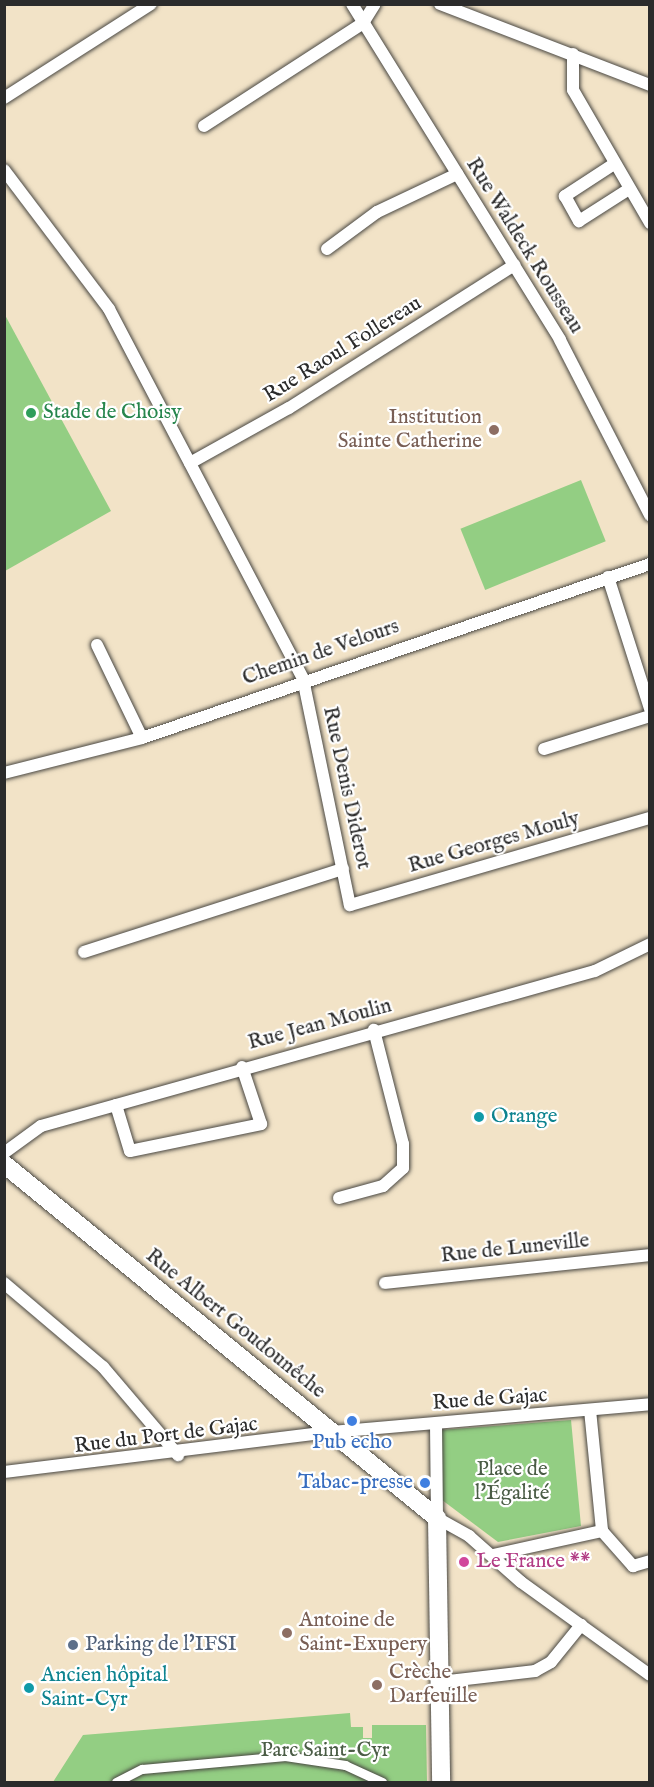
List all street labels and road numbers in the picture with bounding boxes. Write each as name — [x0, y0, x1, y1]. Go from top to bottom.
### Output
street label: Rue Waldeck Rousseau — [460, 153, 588, 339]
street label: Rue Raoul Follereau — [260, 291, 426, 409]
street label: Chemin de Velours — [239, 614, 403, 692]
street label: Rue Denis Diderot — [316, 704, 376, 872]
street label: Rue Georges Mouly — [406, 807, 582, 879]
street label: Rue Jean Moulin — [245, 994, 395, 1056]
street label: Rue de Luneville — [440, 1229, 590, 1269]
street label: Rue Albert Goudounêche — [140, 1244, 330, 1404]
street label: Rue de Gajac — [432, 1383, 548, 1417]
street label: Rue du Port de Gajac — [73, 1412, 259, 1460]

